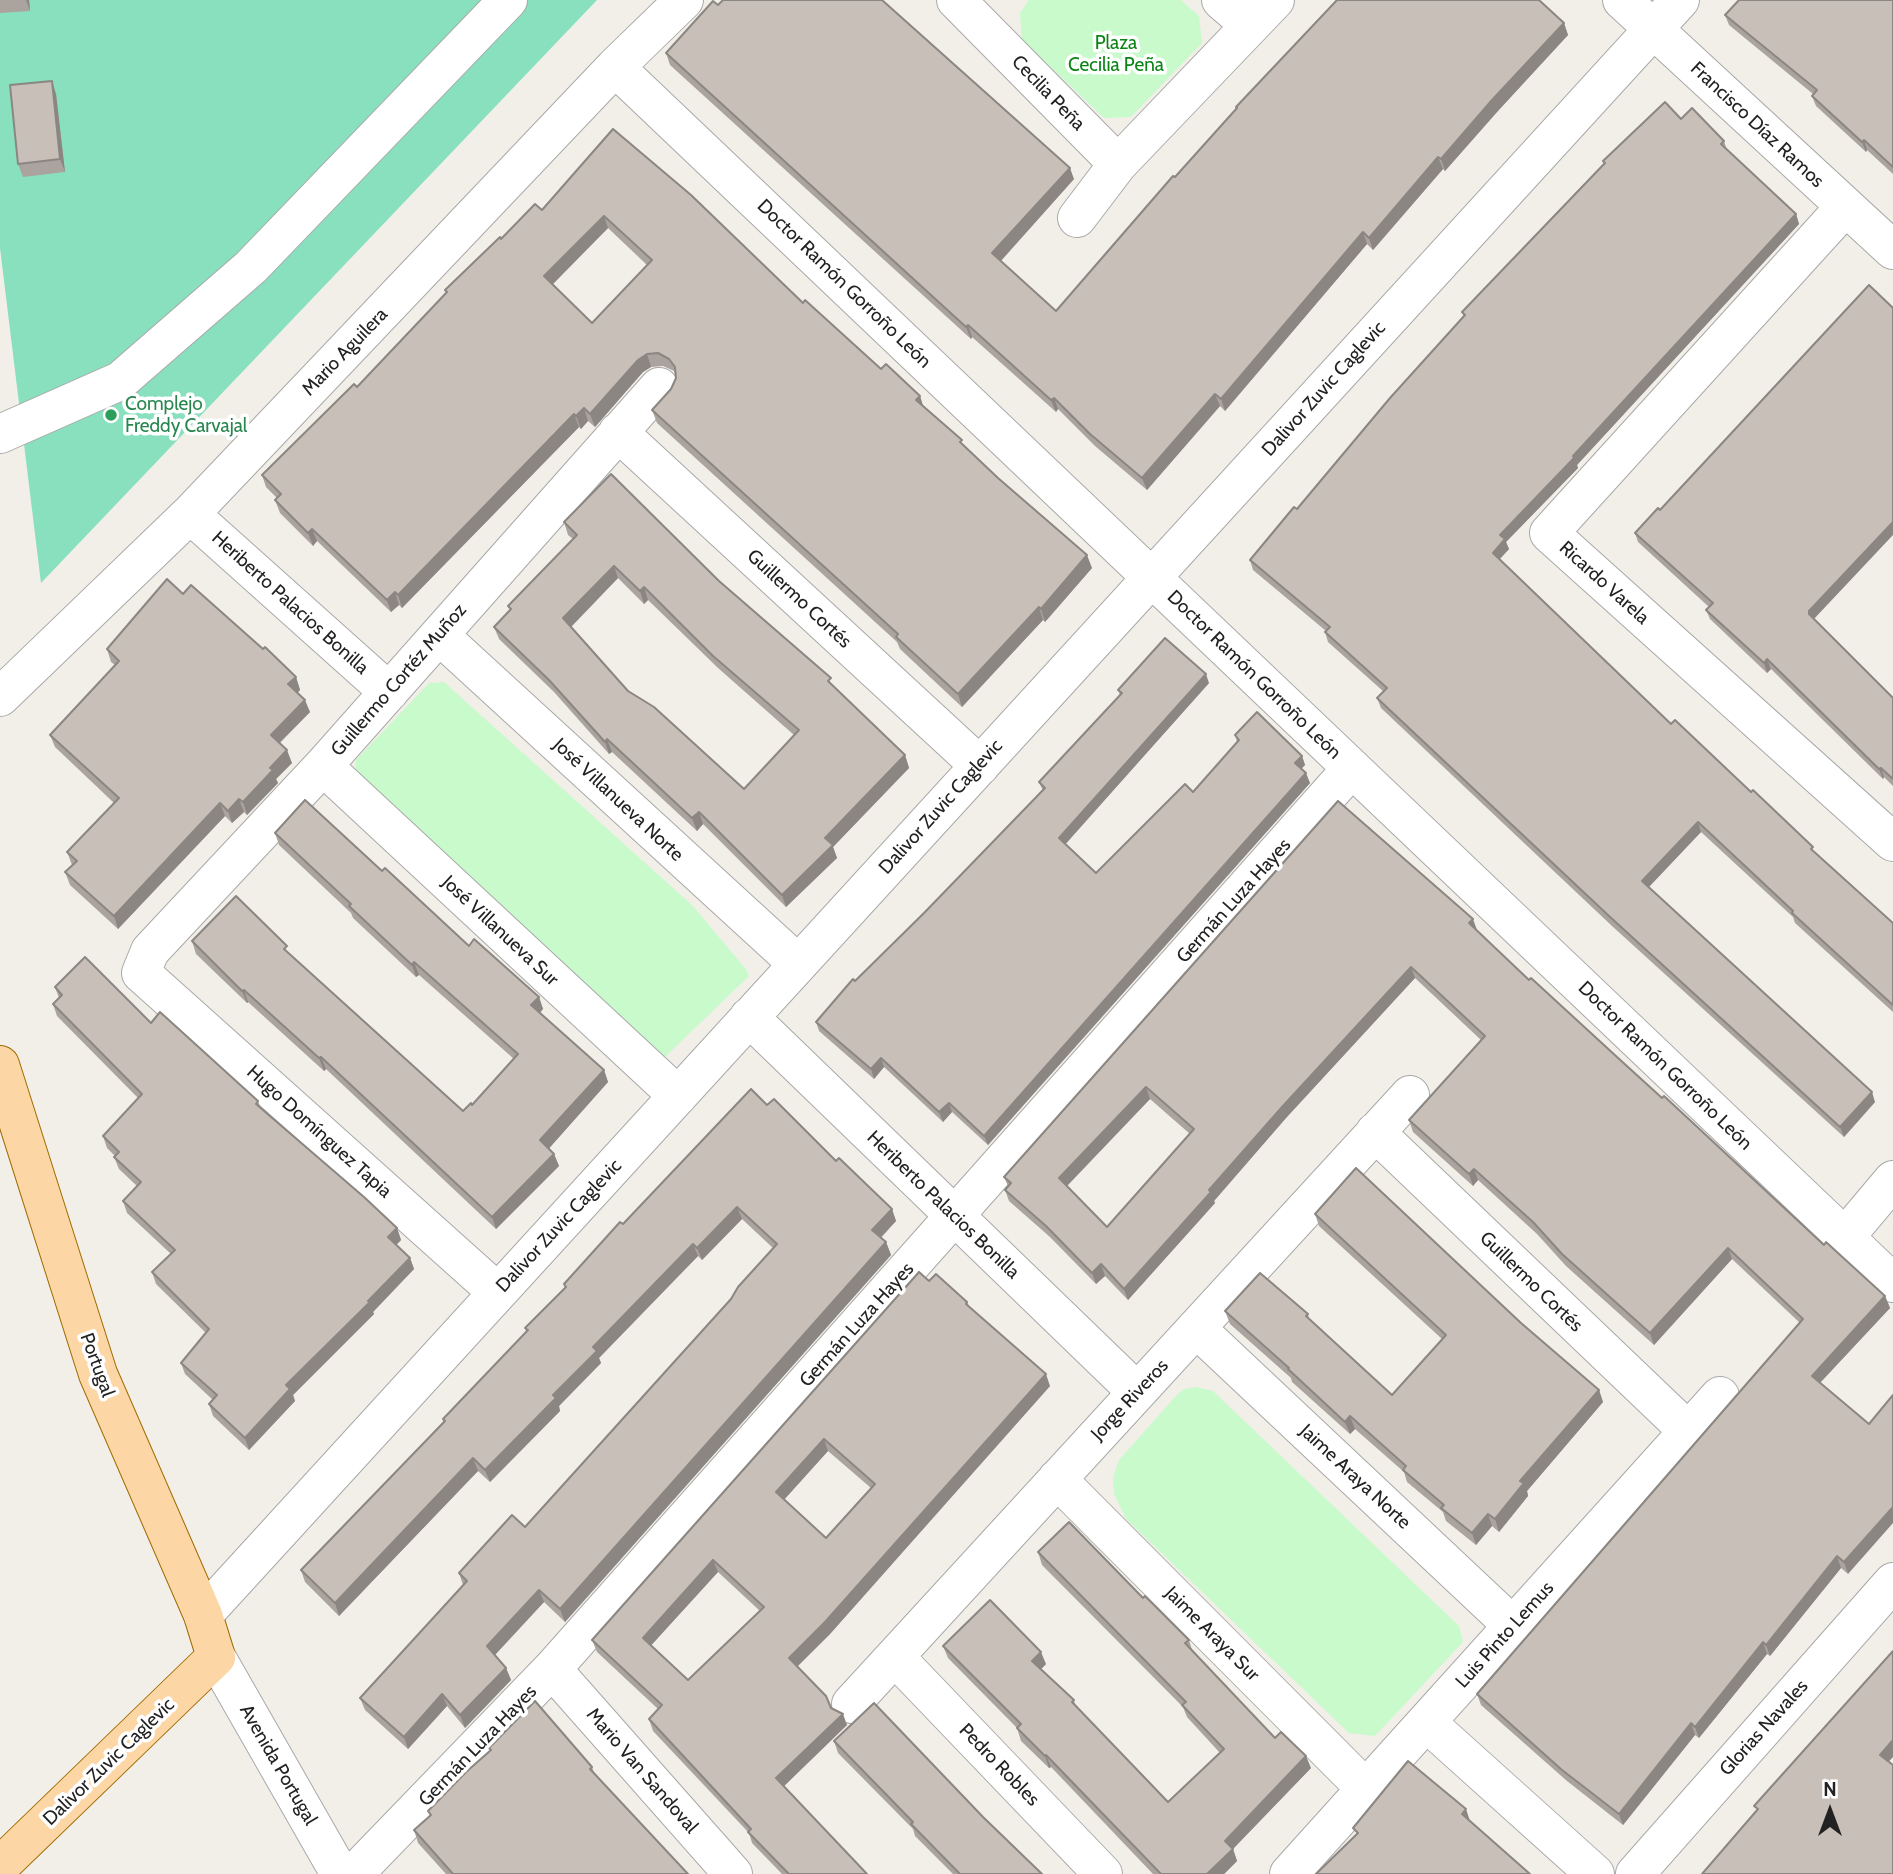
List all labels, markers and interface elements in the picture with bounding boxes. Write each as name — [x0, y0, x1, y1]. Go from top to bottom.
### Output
park label: Plaza Cecilia Peña — [1068, 32, 1164, 76]
street label: Cecilia Peña — [1007, 51, 1089, 135]
street label: Francisco Díaz Ramos — [1686, 57, 1828, 193]
street label: Doctor Ramón Gorroño León — [752, 195, 936, 373]
street label: Mario Aguilera — [297, 303, 393, 401]
street label: Dalivor Zuvic Caglevic — [1257, 317, 1391, 461]
place label: Complejo Freddy Carvajal — [125, 393, 247, 437]
marker: Complejo Freddy Carvajal — [103, 407, 119, 423]
street label: Heriberto Palacios Bonilla — [207, 526, 373, 680]
street label: Ricardo Varela — [1554, 537, 1654, 629]
street label: Guillermo Cortés — [742, 545, 856, 653]
street label: Doctor Ramón Gorroño León — [1162, 586, 1346, 764]
street label: Guillermo Cortéz Muñoz — [327, 599, 471, 761]
street label: José Villanueva Norte — [548, 734, 688, 866]
street label: Dalivor Zuvic Caglevic — [874, 735, 1008, 879]
street label: Germán Luza Hayes — [1172, 834, 1296, 968]
street label: José Villanueva Sur — [437, 871, 563, 991]
street label: Doctor Ramón Gorroño León — [1573, 977, 1757, 1155]
street label: Hugo Domínguez Tapia — [242, 1061, 396, 1203]
street label: Heriberto Palacios Bonilla — [862, 1126, 1024, 1284]
street label: Dalivor Zuvic Caglevic — [491, 1155, 627, 1297]
street label: Guillermo Cortés — [1475, 1227, 1587, 1337]
street label: Germán Luza Hayes — [795, 1258, 919, 1392]
street label: Portugal — [75, 1330, 119, 1400]
street label: Jorge Riveros — [1087, 1355, 1173, 1445]
street label: Jaime Araya Norte — [1295, 1420, 1415, 1534]
street label: Luis Pinto Lemus — [1451, 1577, 1559, 1693]
street label: Jaime Araya Sur — [1160, 1582, 1264, 1686]
street label: Glorias Navales — [1715, 1675, 1813, 1781]
street label: Germán Luza Hayes — [414, 1681, 542, 1811]
street label: Dalivor Zuvic Caglevic — [39, 1694, 179, 1830]
street label: Avenida Portugal — [234, 1701, 322, 1829]
street label: Mario Van Sandoval — [581, 1704, 703, 1838]
street label: Pedro Robles — [954, 1719, 1044, 1811]
north arrow — [1795, 1776, 1865, 1846]
text: N — [1823, 1778, 1837, 1801]

